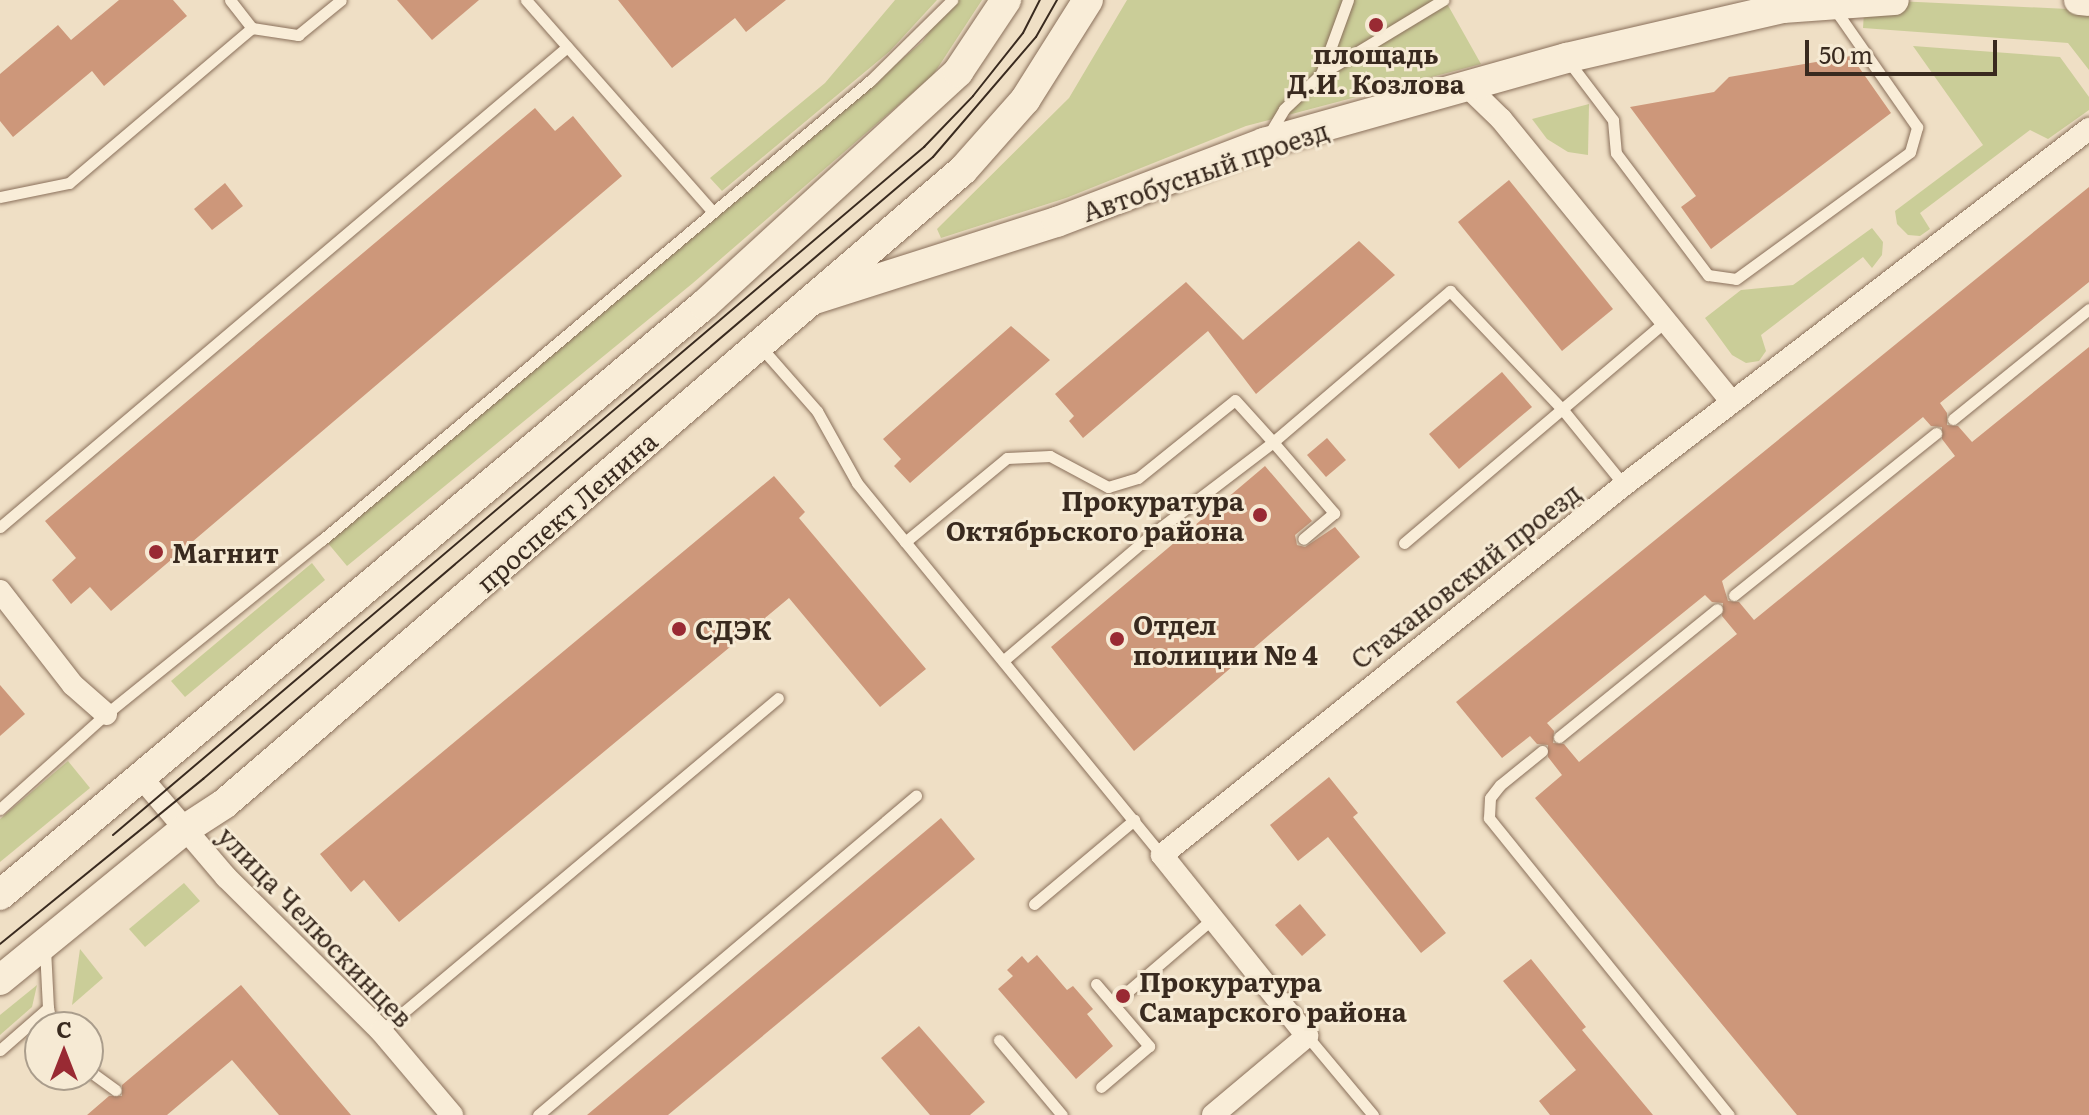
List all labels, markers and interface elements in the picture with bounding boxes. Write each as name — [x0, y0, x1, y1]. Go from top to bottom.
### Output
marker: площадь Д.И. Козлова — [1367, 16, 1385, 34]
scale bar — [1809, 24, 2001, 74]
text: 50 m — [1819, 36, 1873, 71]
place label: площадь Д.И. Козлова — [1287, 37, 1465, 98]
street label: Автобусный проезд — [1078, 113, 1332, 227]
street label: проспект Ленина — [469, 424, 663, 598]
street label: Стахановский проезд — [1344, 476, 1586, 674]
place label: Прокуратура Октябрьского района — [946, 484, 1244, 546]
marker: Прокуратура Октябрьского района — [1251, 506, 1269, 524]
place label: Магнит — [172, 536, 279, 568]
marker: Магнит — [147, 543, 165, 561]
place label: Отдел полиции № 4 — [1133, 608, 1318, 670]
place label: СДЭК — [695, 613, 772, 645]
marker: СДЭК — [670, 620, 688, 638]
marker: Отдел полиции № 4 — [1108, 630, 1126, 648]
street label: улица Челюскинцев — [212, 819, 420, 1033]
place label: Прокуратура Самарского района — [1139, 965, 1407, 1026]
marker: Прокуратура Самарского района — [1114, 987, 1132, 1005]
north arrow — [24, 1011, 104, 1091]
text: С — [56, 1012, 72, 1045]

